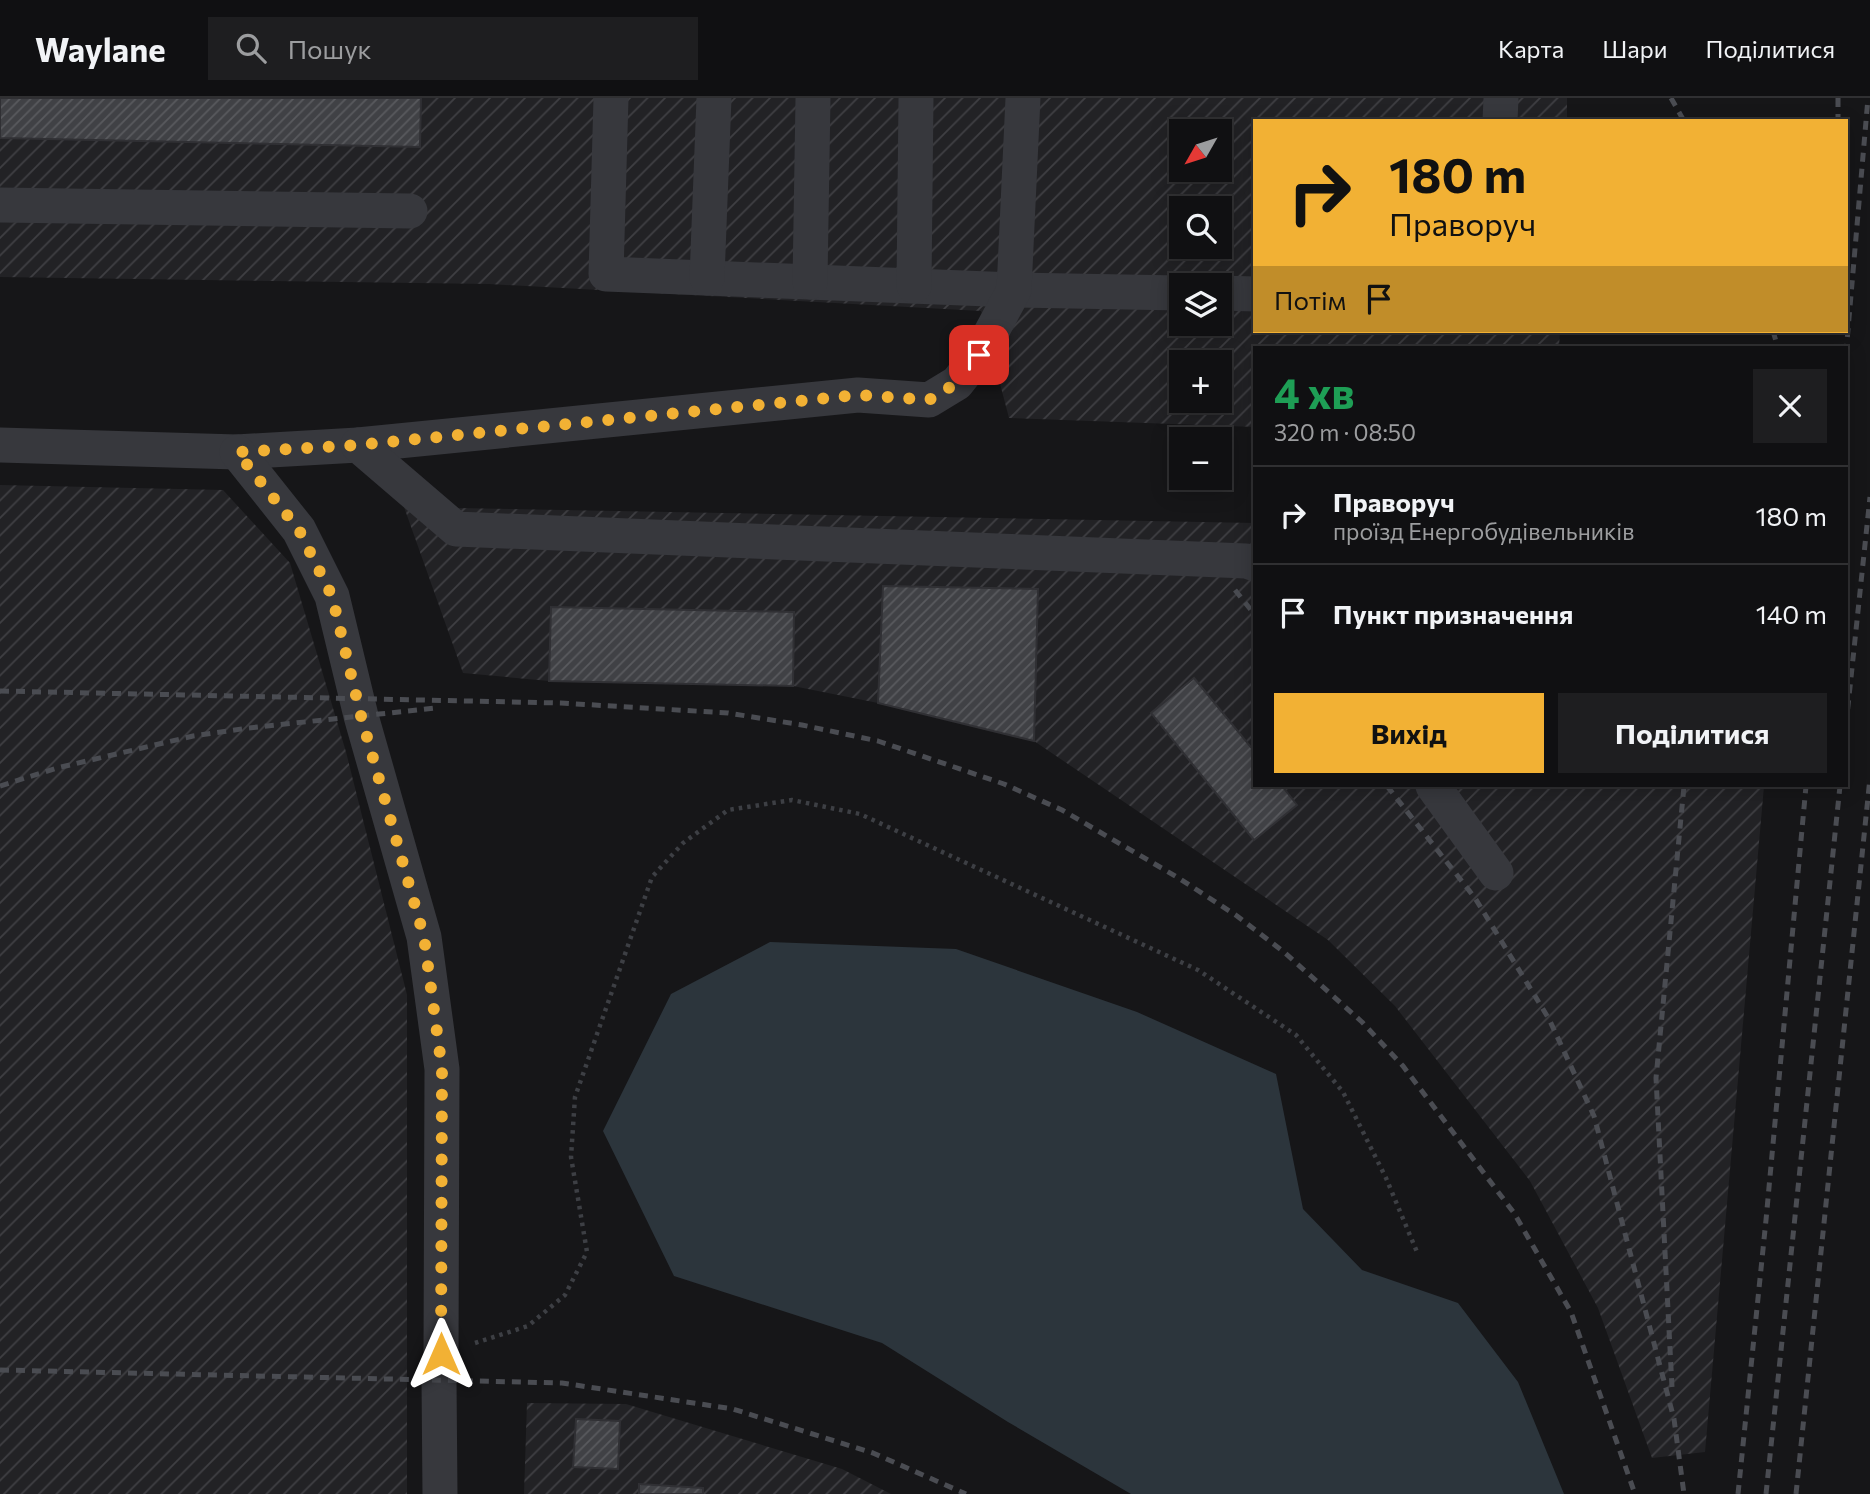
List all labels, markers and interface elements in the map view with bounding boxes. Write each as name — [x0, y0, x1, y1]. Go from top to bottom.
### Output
search box — [208, 17, 698, 80]
text: Waylane — [35, 28, 166, 69]
icon: search — [232, 29, 270, 67]
text: Пошук — [288, 33, 372, 64]
text: Карта — [1498, 34, 1564, 63]
text: Шари — [1602, 34, 1668, 63]
text: Поділитися — [1706, 34, 1835, 63]
north arrow — [1169, 119, 1232, 182]
map controls — [1169, 119, 1232, 490]
text: 180 m — [1389, 143, 1526, 203]
icon: right — [1274, 147, 1365, 238]
button: search — [1169, 196, 1232, 259]
text: Праворуч — [1389, 203, 1536, 243]
button: layers — [1169, 273, 1232, 336]
icon: arrive — [1360, 280, 1398, 318]
text: Потім — [1274, 284, 1346, 315]
pin — [949, 325, 1009, 385]
icon: arrive — [960, 336, 998, 374]
button: + — [1169, 350, 1232, 413]
text: 4 хв — [1274, 366, 1355, 418]
button: close — [1753, 369, 1827, 443]
text: 320 m · 08:50 — [1274, 418, 1416, 446]
button: − — [1169, 427, 1232, 490]
text: Праворуч — [1333, 486, 1455, 517]
icon: right — [1274, 496, 1312, 534]
text: 180 m — [1755, 500, 1827, 531]
text: проїзд Енергобудівельників — [1333, 517, 1634, 545]
icon: arrive — [1274, 594, 1312, 632]
text: Пункт призначення — [1333, 598, 1573, 629]
text: 140 m — [1756, 598, 1827, 629]
button: Вихід — [1274, 693, 1544, 773]
button: Поділитися — [1558, 693, 1827, 773]
position arrow — [404, 1317, 478, 1391]

